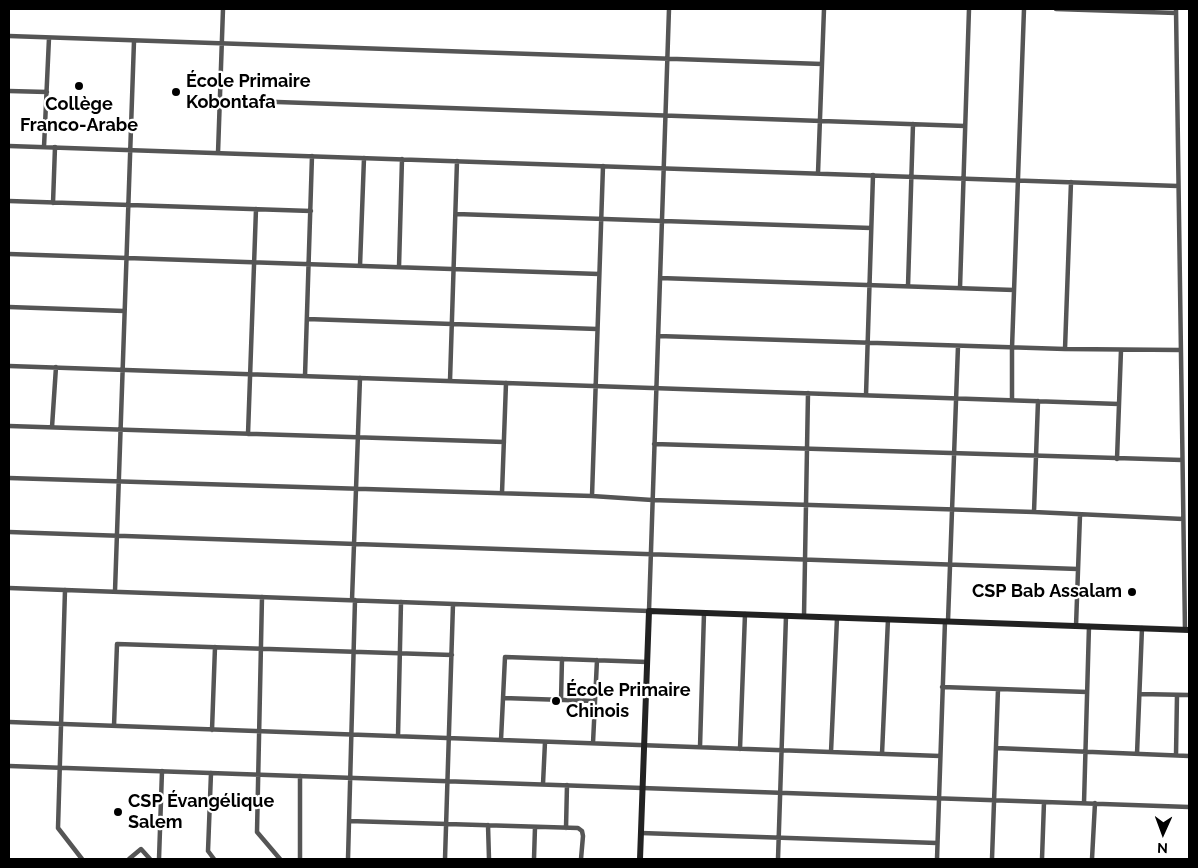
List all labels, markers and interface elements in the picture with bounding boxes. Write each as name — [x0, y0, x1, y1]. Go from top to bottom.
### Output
place label: École Primaire Kobontafa — [186, 71, 310, 114]
marker: Collège Franco-Arabe — [73, 80, 85, 92]
marker: École Primaire Kobontafa — [170, 86, 182, 98]
place label: Collège Franco-Arabe — [20, 94, 138, 136]
place label: CSP Bab Assalam — [972, 581, 1122, 603]
marker: CSP Bab Assalam — [1126, 586, 1138, 598]
place label: École Primaire Chinois — [566, 680, 690, 722]
marker: École Primaire Chinois — [550, 695, 562, 707]
place label: CSP Évangélique Salem — [128, 791, 274, 834]
marker: CSP Évangélique Salem — [112, 806, 124, 818]
north arrow — [1138, 808, 1188, 858]
text: N — [1157, 840, 1168, 856]

